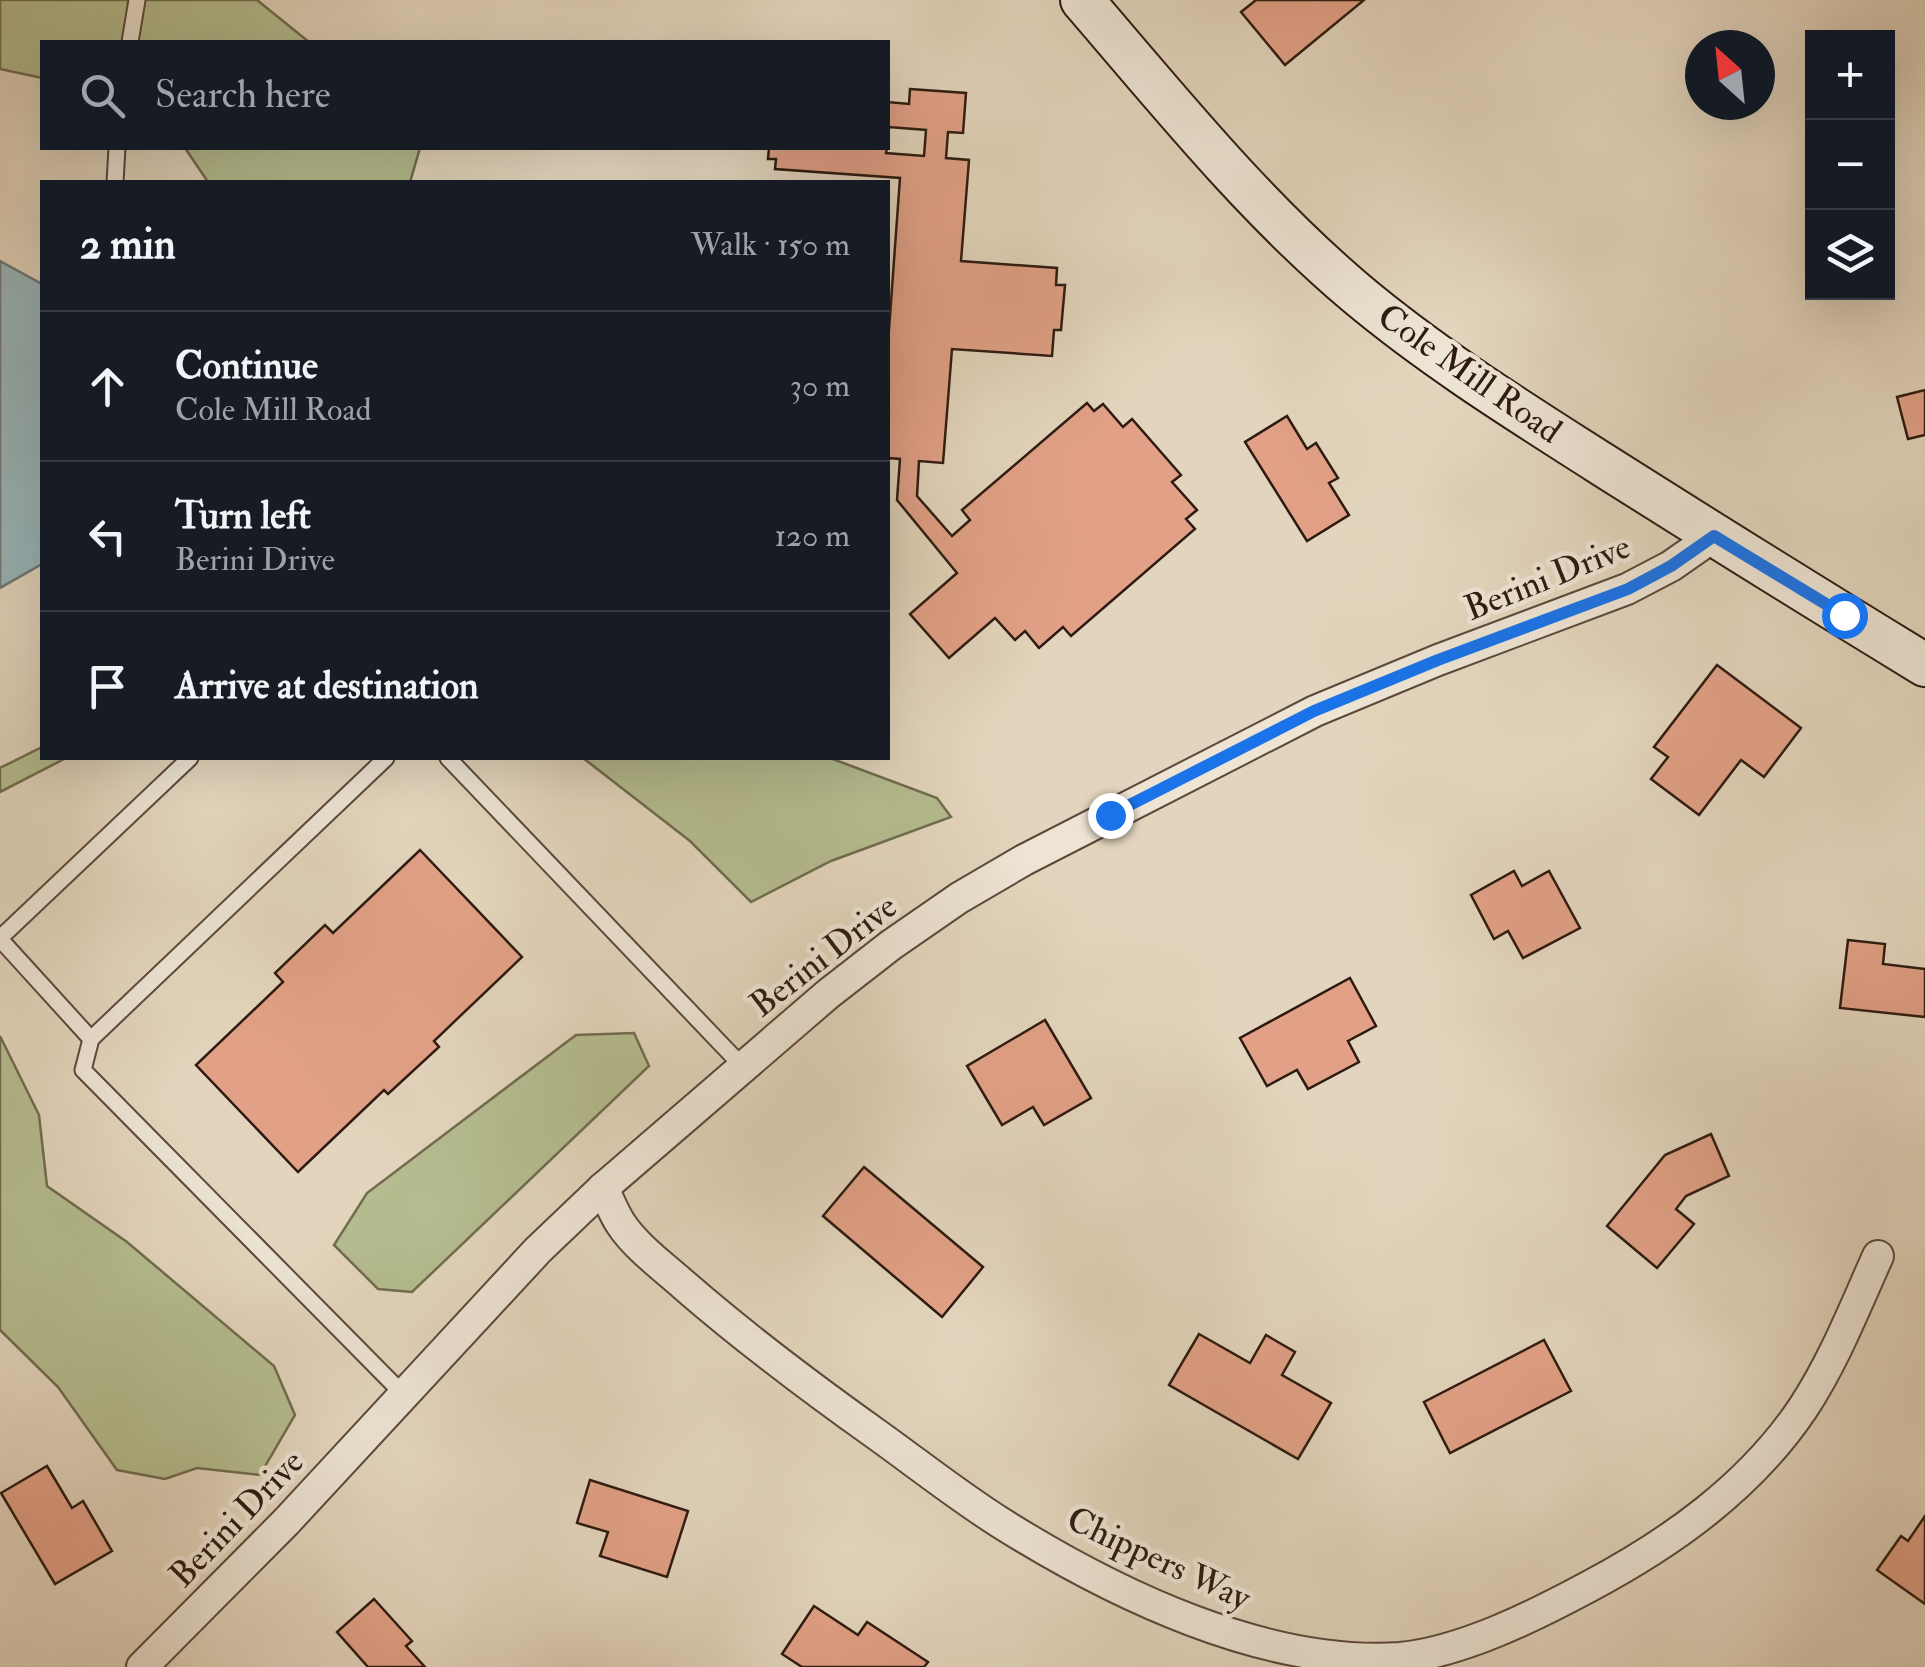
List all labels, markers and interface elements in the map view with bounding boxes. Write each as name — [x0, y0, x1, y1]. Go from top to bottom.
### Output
north arrow — [1685, 30, 1775, 120]
map controls — [1805, 30, 1895, 300]
button: + — [1805, 30, 1895, 120]
search box — [40, 40, 890, 150]
icon: search — [75, 68, 130, 123]
text: Search here — [155, 71, 331, 119]
button: − — [1805, 120, 1895, 210]
button: layers — [1805, 210, 1895, 300]
text: 2 min — [80, 219, 176, 271]
text: Walk · 150 m — [691, 225, 850, 265]
street label: Cole Mill Road — [1369, 294, 1570, 453]
text: Continue — [175, 342, 318, 390]
icon: ahead — [80, 359, 135, 414]
text: 30 m — [790, 366, 850, 406]
text: Cole Mill Road — [175, 390, 371, 430]
text: Turn left — [175, 492, 311, 540]
icon: left — [80, 509, 135, 564]
text: 120 m — [774, 516, 850, 556]
street label: Berini Drive — [1458, 525, 1637, 631]
text: Berini Drive — [175, 540, 335, 580]
route start — [1822, 593, 1868, 639]
icon: arrive — [80, 659, 135, 714]
text: Arrive at destination — [175, 662, 479, 710]
route end — [1088, 793, 1134, 839]
street label: Berini Drive — [741, 885, 906, 1027]
street label: Berini Drive — [160, 1441, 313, 1597]
street label: Chippers Way — [1060, 1497, 1258, 1621]

